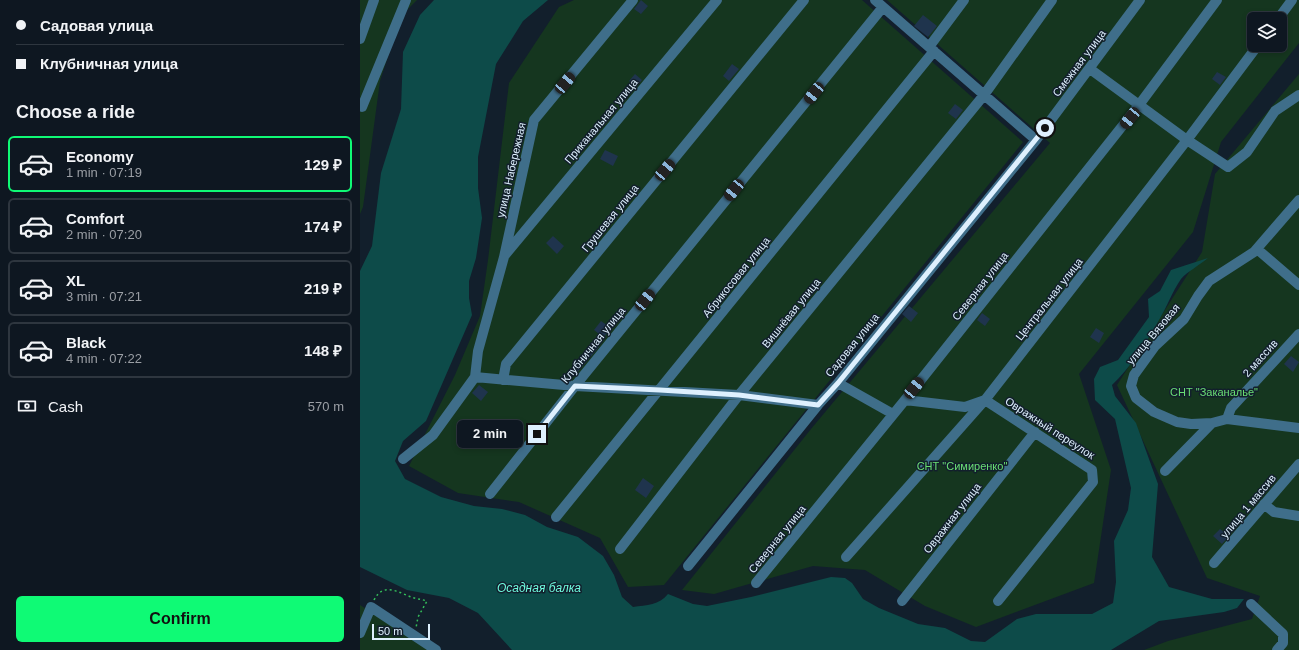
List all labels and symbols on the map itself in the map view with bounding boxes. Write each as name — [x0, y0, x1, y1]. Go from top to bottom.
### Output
street label: Смежная улица — [1050, 27, 1108, 99]
car — [553, 70, 577, 96]
street label: Приканальная улица — [562, 75, 641, 166]
car — [802, 80, 826, 106]
car — [1118, 105, 1142, 131]
route start — [1036, 119, 1054, 137]
street label: улица Набережная — [494, 121, 528, 219]
car — [653, 157, 677, 183]
car — [722, 177, 746, 203]
street label: Грушевая улица — [579, 181, 641, 254]
street label: Абрикосовая улица — [700, 234, 773, 320]
street label: Северная улица — [950, 249, 1011, 323]
street label: Центральная улица — [1013, 255, 1085, 343]
street label: Вишнёвая улица — [759, 275, 823, 350]
car — [633, 287, 657, 313]
street label: улица Вязовая — [1124, 301, 1182, 367]
street label: Клубничная улица — [559, 304, 628, 385]
street label: Садовая улица — [823, 310, 882, 379]
street label: 2 массив — [1240, 337, 1280, 379]
car — [902, 375, 926, 401]
park label: СНТ "Заканалье" — [1170, 386, 1258, 398]
street label: Овражный переулок — [1003, 395, 1097, 461]
callout: 2 min — [457, 420, 523, 448]
route end — [528, 425, 546, 443]
park label: СНТ "Симиренко" — [917, 460, 1007, 472]
street label: улица 1 массив — [1218, 472, 1278, 540]
street label: Овражная улица — [921, 480, 984, 555]
street label: Северная улица — [746, 502, 808, 575]
water label: Осадная балка — [497, 581, 581, 595]
scale bar — [372, 622, 430, 641]

